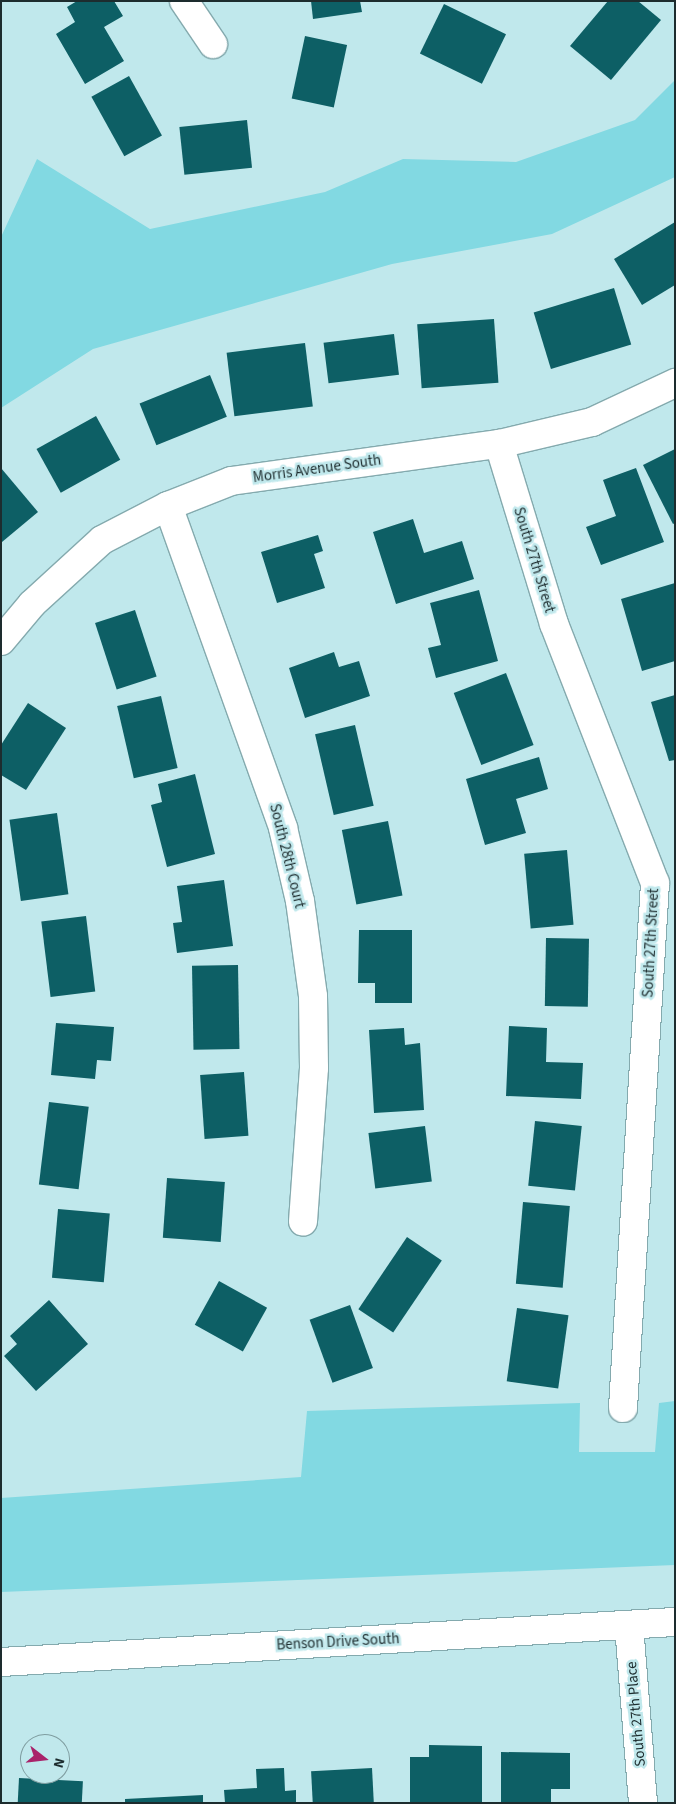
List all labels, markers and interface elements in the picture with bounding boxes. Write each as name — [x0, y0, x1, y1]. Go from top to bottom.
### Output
street label: Morris Avenue South — [252, 451, 382, 487]
street label: South 27th Street — [509, 505, 559, 615]
street label: South 28th Court — [265, 802, 309, 910]
street label: South 27th Street — [639, 888, 663, 998]
street label: Benson Drive South — [276, 1630, 400, 1654]
street label: South 27th Place — [622, 1661, 650, 1767]
north arrow — [20, 1734, 70, 1784]
text: N — [48, 1756, 69, 1770]

